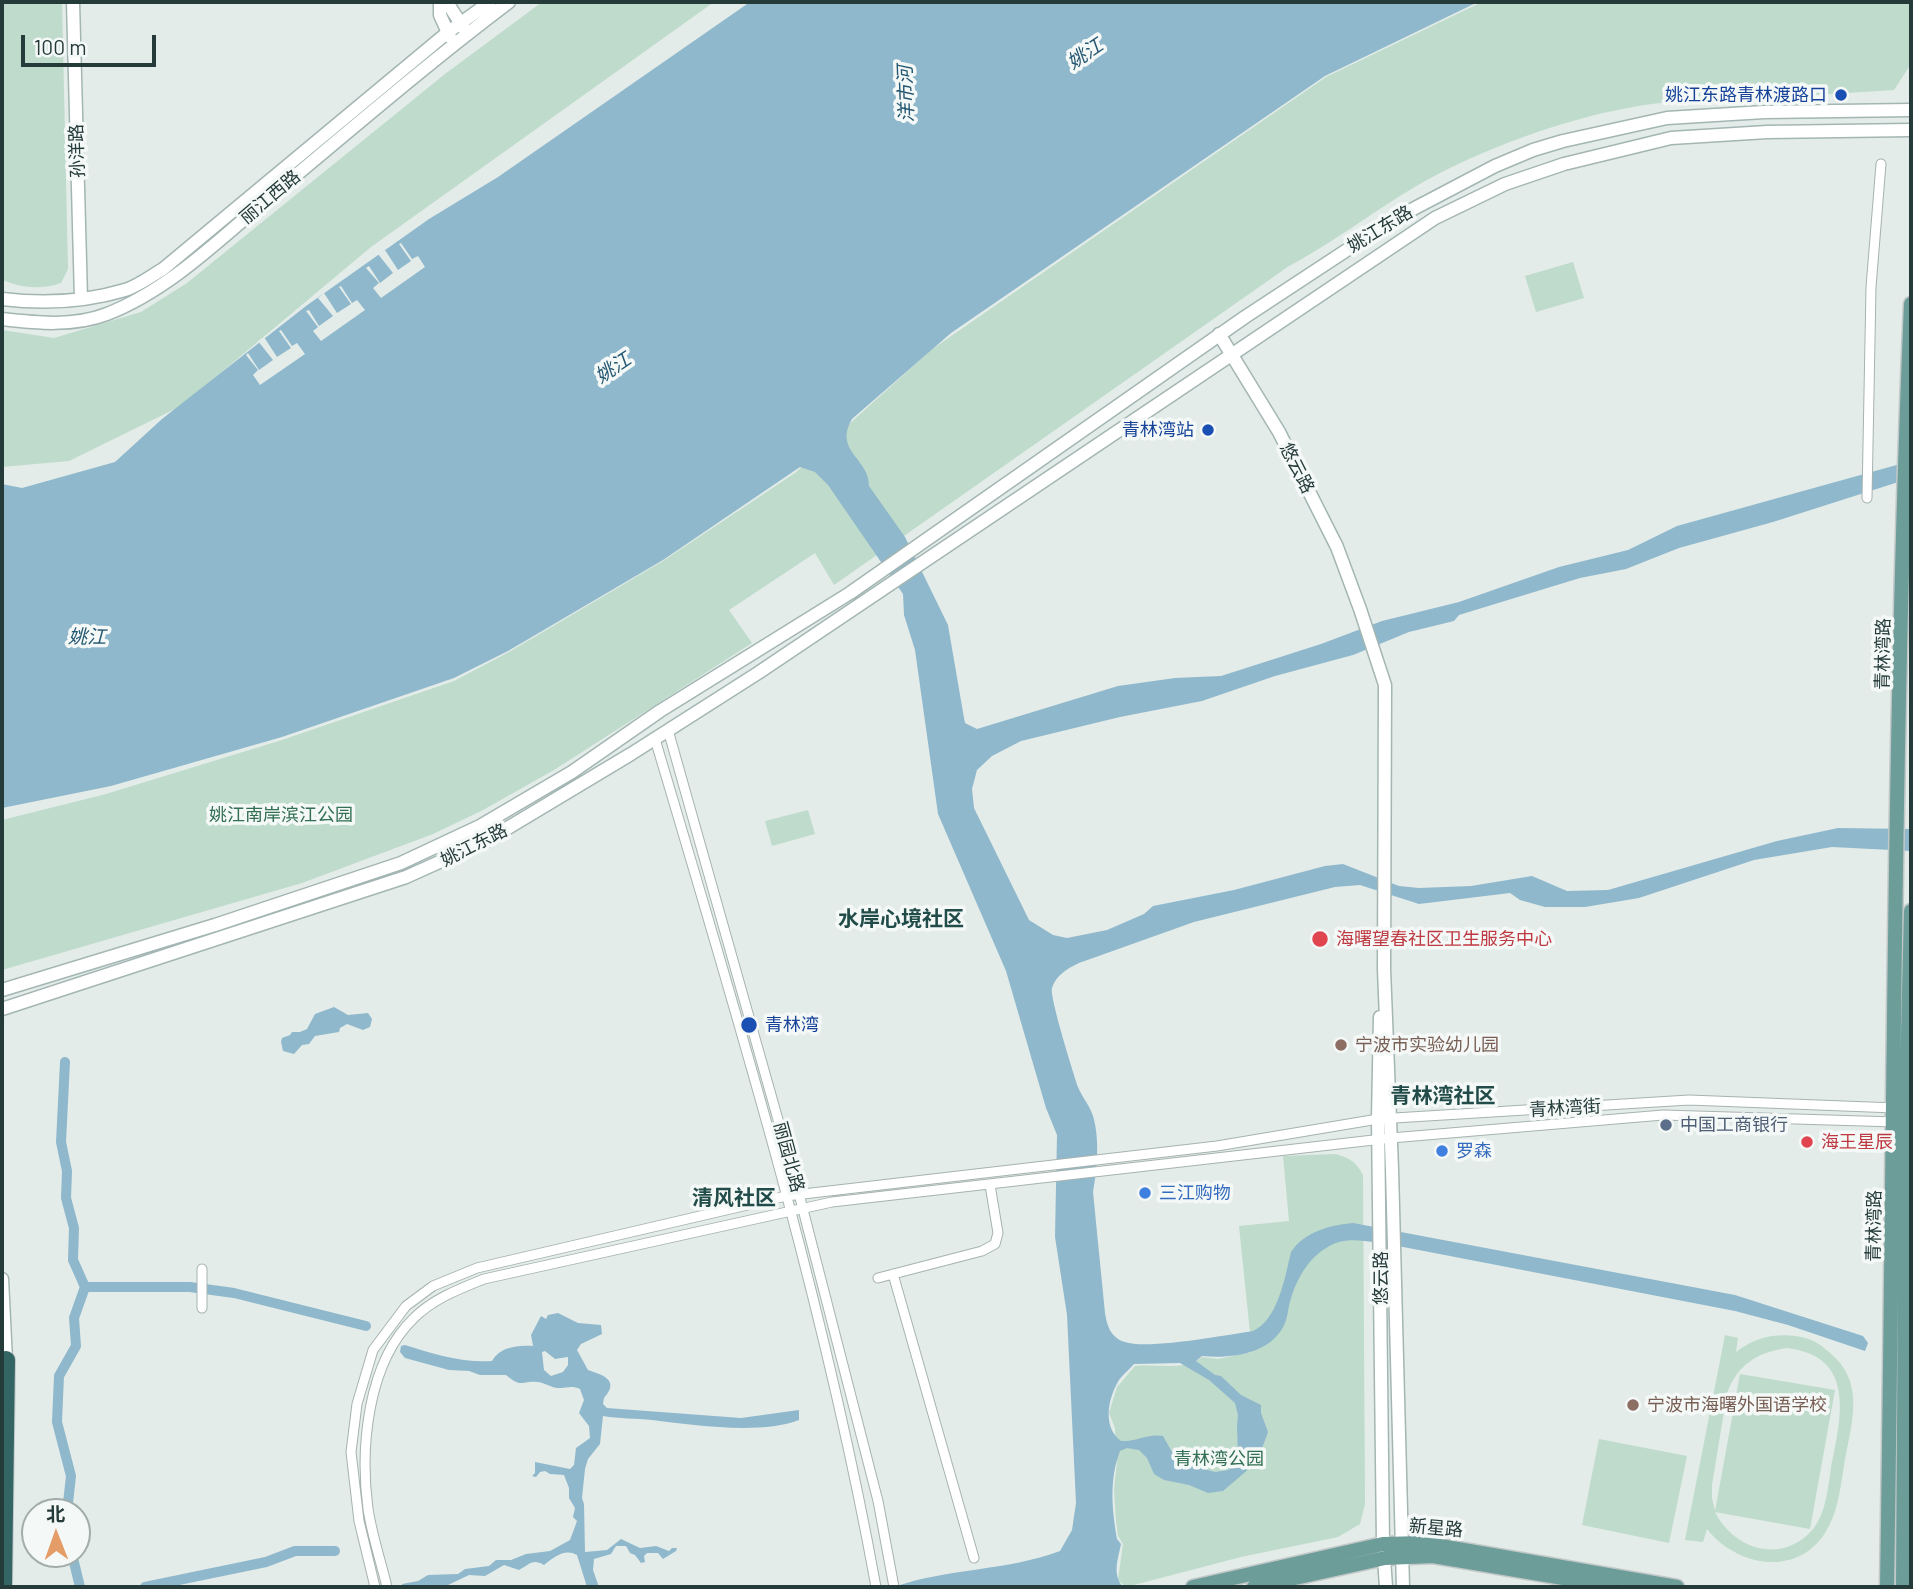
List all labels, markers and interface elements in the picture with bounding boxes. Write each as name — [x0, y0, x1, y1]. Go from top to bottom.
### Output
scale bar — [24, 21, 159, 65]
text: 100 m — [34, 34, 87, 59]
water label: 姚江 — [1063, 34, 1107, 74]
water label: 洋市河 — [894, 65, 918, 123]
place label: 姚江东路青林渡路口 — [1665, 84, 1827, 106]
marker: 姚江东路青林渡路口 — [1833, 87, 1849, 103]
street label: 孙洋路 — [65, 124, 89, 178]
street label: 丽江西路 — [235, 166, 305, 228]
street label: 姚江东路 — [1344, 201, 1416, 257]
water label: 姚江 — [591, 348, 635, 388]
place label: 青林湾站 — [1122, 419, 1194, 441]
marker: 青林湾站 — [1200, 422, 1216, 438]
street label: 悠云路 — [1275, 439, 1319, 497]
street label: 青林湾路 — [1872, 618, 1894, 690]
water label: 姚江 — [68, 625, 106, 649]
park label: 姚江南岸滨江公园 — [209, 804, 353, 826]
street label: 姚江东路 — [437, 819, 511, 871]
district label: 水岸心境社区 — [838, 906, 964, 932]
place label: 海曙望春社区卫生服务中心 — [1336, 928, 1552, 950]
marker: 海曙望春社区卫生服务中心 — [1310, 929, 1330, 949]
place label: 青林湾 — [765, 1014, 819, 1036]
marker: 青林湾 — [739, 1015, 759, 1035]
place label: 宁波市实验幼儿园 — [1355, 1034, 1499, 1056]
marker: 宁波市实验幼儿园 — [1333, 1037, 1349, 1053]
district label: 青林湾社区 — [1391, 1083, 1495, 1109]
street label: 青林湾街 — [1528, 1095, 1602, 1121]
place label: 中国工商银行 — [1680, 1114, 1788, 1136]
marker: 中国工商银行 — [1658, 1117, 1674, 1133]
street label: 丽园北路 — [769, 1119, 809, 1195]
place label: 海王星辰 — [1821, 1131, 1893, 1153]
marker: 海王星辰 — [1799, 1134, 1815, 1150]
place label: 罗森 — [1456, 1140, 1492, 1162]
marker: 罗森 — [1434, 1143, 1450, 1159]
place label: 三江购物 — [1159, 1182, 1231, 1204]
district label: 清风社区 — [692, 1185, 776, 1211]
marker: 三江购物 — [1137, 1185, 1153, 1201]
street label: 青林湾路 — [1863, 1190, 1885, 1262]
street label: 悠云路 — [1370, 1251, 1392, 1305]
place label: 宁波市海曙外国语学校 — [1647, 1394, 1827, 1416]
marker: 宁波市海曙外国语学校 — [1625, 1397, 1641, 1413]
park label: 青林湾公园 — [1174, 1448, 1264, 1470]
north arrow — [21, 1498, 91, 1568]
text: 北 — [46, 1502, 65, 1525]
street label: 新星路 — [1408, 1515, 1464, 1541]

